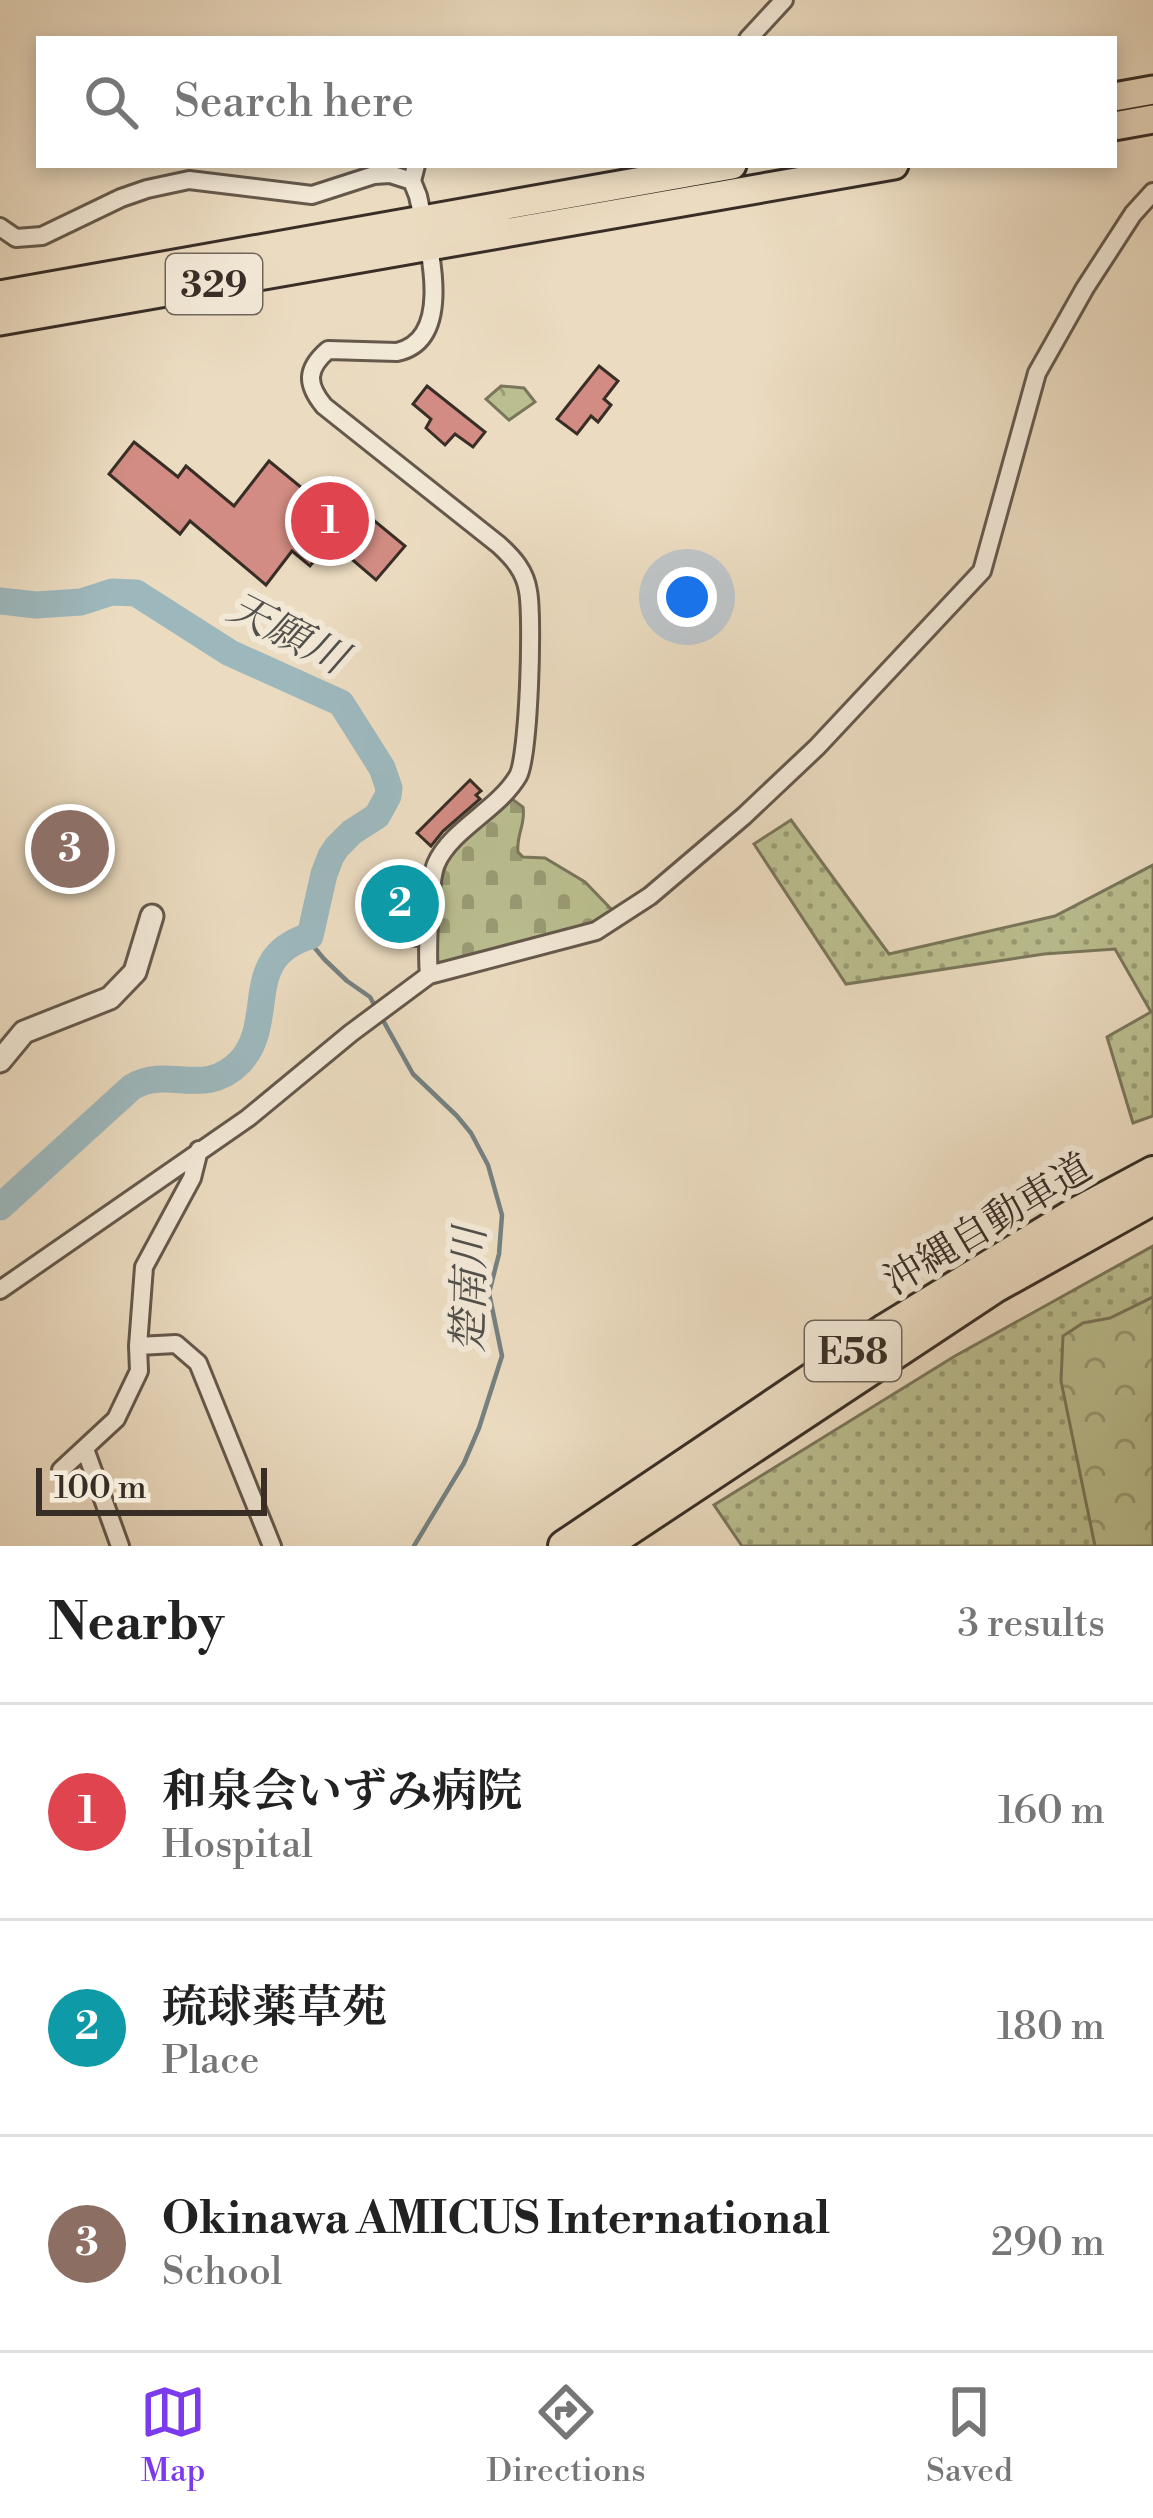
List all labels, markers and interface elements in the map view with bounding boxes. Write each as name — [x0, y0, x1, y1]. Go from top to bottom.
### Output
search box — [36, 36, 1117, 168]
icon: search — [78, 69, 144, 135]
text: Search here — [174, 74, 414, 131]
road number: 329 — [166, 254, 262, 314]
pin: 1 — [291, 476, 369, 566]
your location — [657, 567, 717, 627]
water label: 天願川 — [219, 582, 359, 688]
pin: 3 — [31, 804, 109, 894]
pin: 2 — [361, 859, 439, 949]
street label: 沖縄自動車道 — [875, 1144, 1101, 1306]
water label: 楚南川 — [443, 1223, 498, 1354]
road number: E58 — [805, 1321, 901, 1381]
scale bar — [36, 1462, 267, 1515]
text: 100 m — [54, 1468, 147, 1509]
text: Nearby — [48, 1592, 224, 1656]
text: 3 results — [957, 1600, 1105, 1649]
text: 和泉会いずみ病院 — [162, 1764, 522, 1821]
text: 1 — [78, 1787, 96, 1836]
text: 160 m — [998, 1787, 1105, 1836]
text: Hospital — [162, 1821, 313, 1870]
text: 琉球薬草苑 — [162, 1980, 387, 2037]
text: 2 — [75, 2003, 99, 2052]
text: 180 m — [997, 2003, 1105, 2052]
text: Place — [162, 2037, 259, 2086]
text: Okinawa AMICUS International — [162, 2191, 830, 2248]
text: 3 — [75, 2219, 99, 2268]
text: 290 m — [991, 2219, 1105, 2268]
text: School — [162, 2248, 282, 2297]
tab: Map — [140, 2379, 206, 2492]
tab: Directions — [487, 2379, 646, 2492]
tab: Saved — [926, 2379, 1013, 2492]

